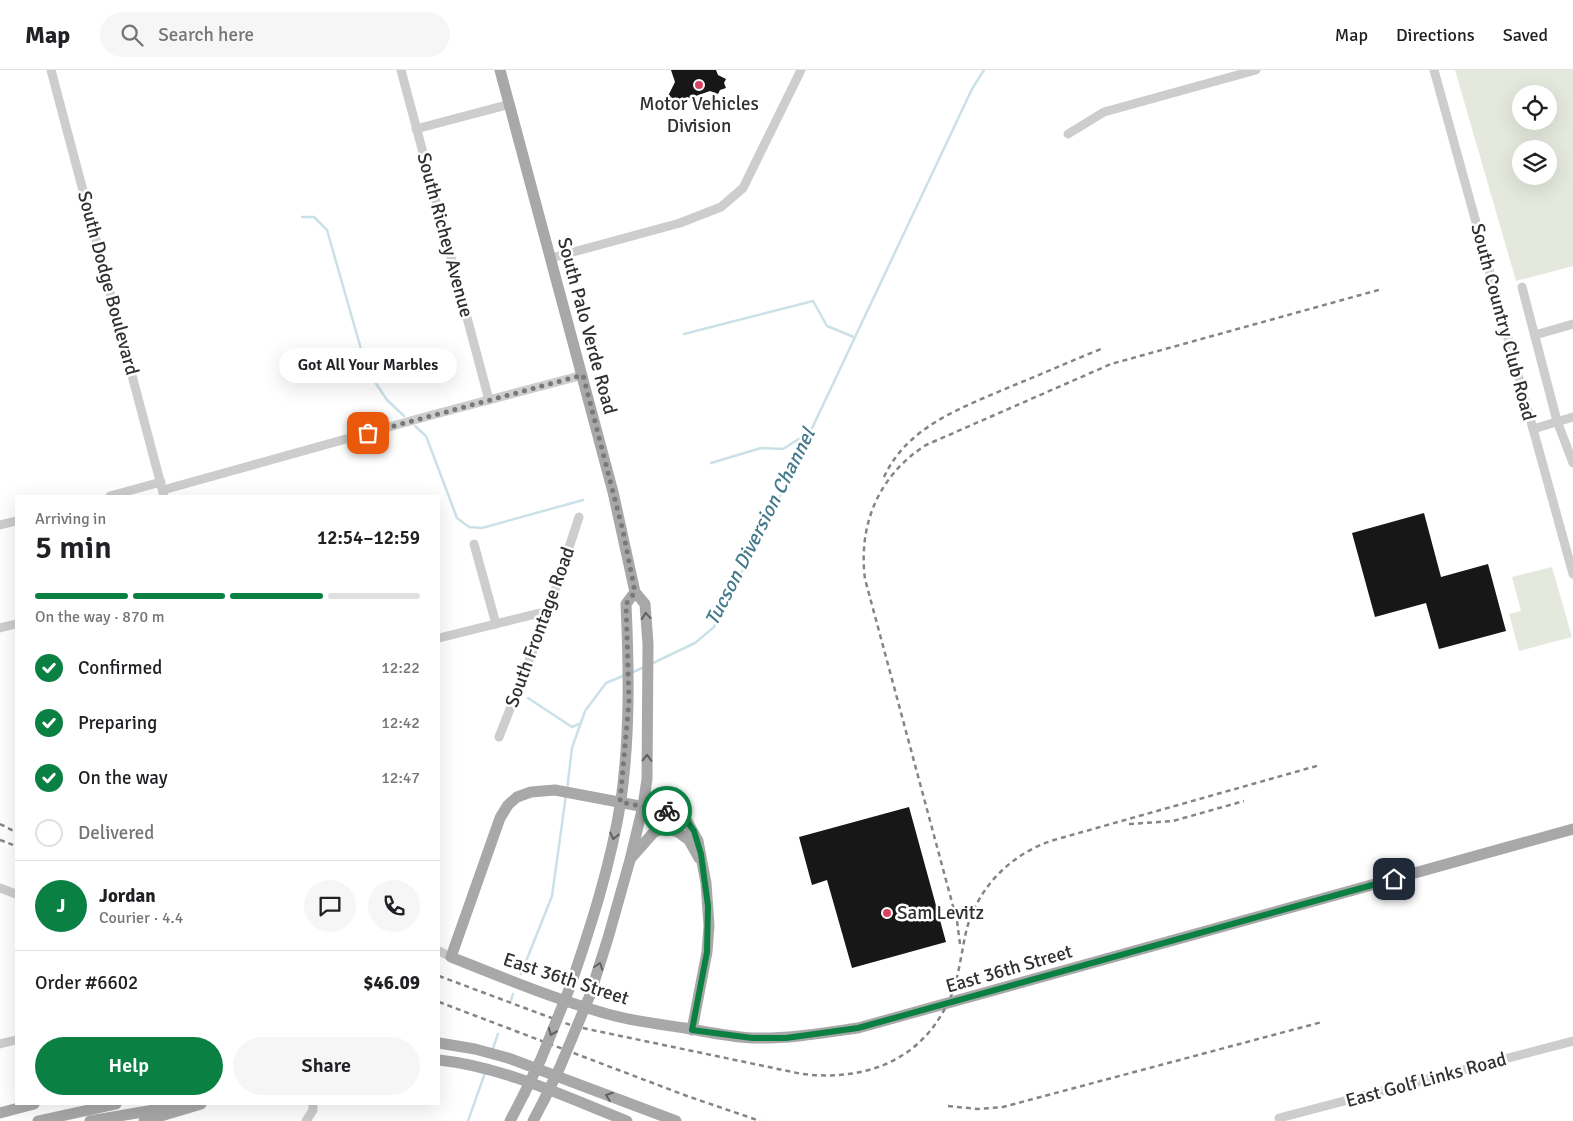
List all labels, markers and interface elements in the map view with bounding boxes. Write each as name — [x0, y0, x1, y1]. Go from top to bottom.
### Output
search box — [100, 12, 450, 57]
text: Map — [25, 20, 70, 50]
icon: search — [118, 21, 146, 49]
text: Search here — [158, 23, 254, 47]
text: Map — [1335, 24, 1368, 46]
text: Directions — [1396, 24, 1475, 46]
text: Saved — [1503, 24, 1548, 46]
marker: Motor Vehicles Division — [693, 79, 705, 91]
map controls — [1512, 85, 1557, 185]
button: locate — [1512, 85, 1557, 130]
place label: Motor Vehicles Division — [639, 92, 759, 138]
button: layers — [1512, 140, 1557, 185]
street label: South Richey Avenue — [411, 150, 479, 320]
street label: South Dodge Boulevard — [72, 188, 144, 378]
street label: South Country Club Road — [1465, 221, 1541, 423]
street label: South Palo Verde Road — [552, 235, 622, 417]
callout: Got All Your Marbles — [279, 348, 457, 383]
text: Got All Your Marbles — [298, 355, 438, 375]
pin — [347, 412, 389, 454]
icon: bag — [354, 419, 382, 447]
water label: Tucson Diversion Channel — [699, 422, 822, 630]
text: Arriving in — [35, 509, 106, 529]
text: 12:54–12:59 — [317, 526, 420, 550]
text: 5 min — [35, 528, 112, 567]
street label: South Frontage Road — [500, 544, 580, 710]
text: On the way · 870 m — [35, 607, 165, 627]
one-way arrow — [641, 612, 652, 620]
icon: check — [35, 654, 63, 682]
text: Confirmed — [78, 656, 162, 680]
text: 12:22 — [381, 658, 420, 678]
icon: check — [35, 709, 63, 737]
text: Preparing — [78, 711, 157, 735]
text: 12:42 — [381, 713, 420, 733]
one-way arrow — [642, 754, 652, 762]
icon: check — [35, 764, 63, 792]
text: On the way — [78, 766, 168, 790]
text: 12:47 — [381, 768, 420, 788]
courier — [642, 786, 692, 836]
icon: bike — [653, 797, 681, 825]
text: Delivered — [78, 821, 154, 845]
one-way arrow — [609, 832, 620, 841]
pin — [1373, 858, 1415, 900]
icon: home — [1380, 865, 1408, 893]
button: chat — [304, 880, 356, 932]
button: phone — [368, 880, 420, 932]
text: Jordan — [99, 884, 156, 908]
text: J — [57, 894, 65, 918]
place label: Sam Levitz — [897, 901, 984, 925]
marker: Sam Levitz — [881, 907, 893, 919]
text: Courier · 4.4 — [99, 908, 183, 928]
street label: East 36th Street — [943, 939, 1075, 999]
street label: East 36th Street — [500, 947, 632, 1011]
one-way arrow — [593, 963, 603, 971]
text: Order #6602 — [35, 971, 138, 995]
text: $46.09 — [363, 971, 420, 995]
one-way arrow — [548, 1027, 559, 1036]
button: Help — [35, 1037, 223, 1095]
button: Share — [233, 1037, 420, 1095]
street label: East Golf Links Road — [1343, 1047, 1509, 1113]
one-way arrow — [605, 1092, 614, 1102]

